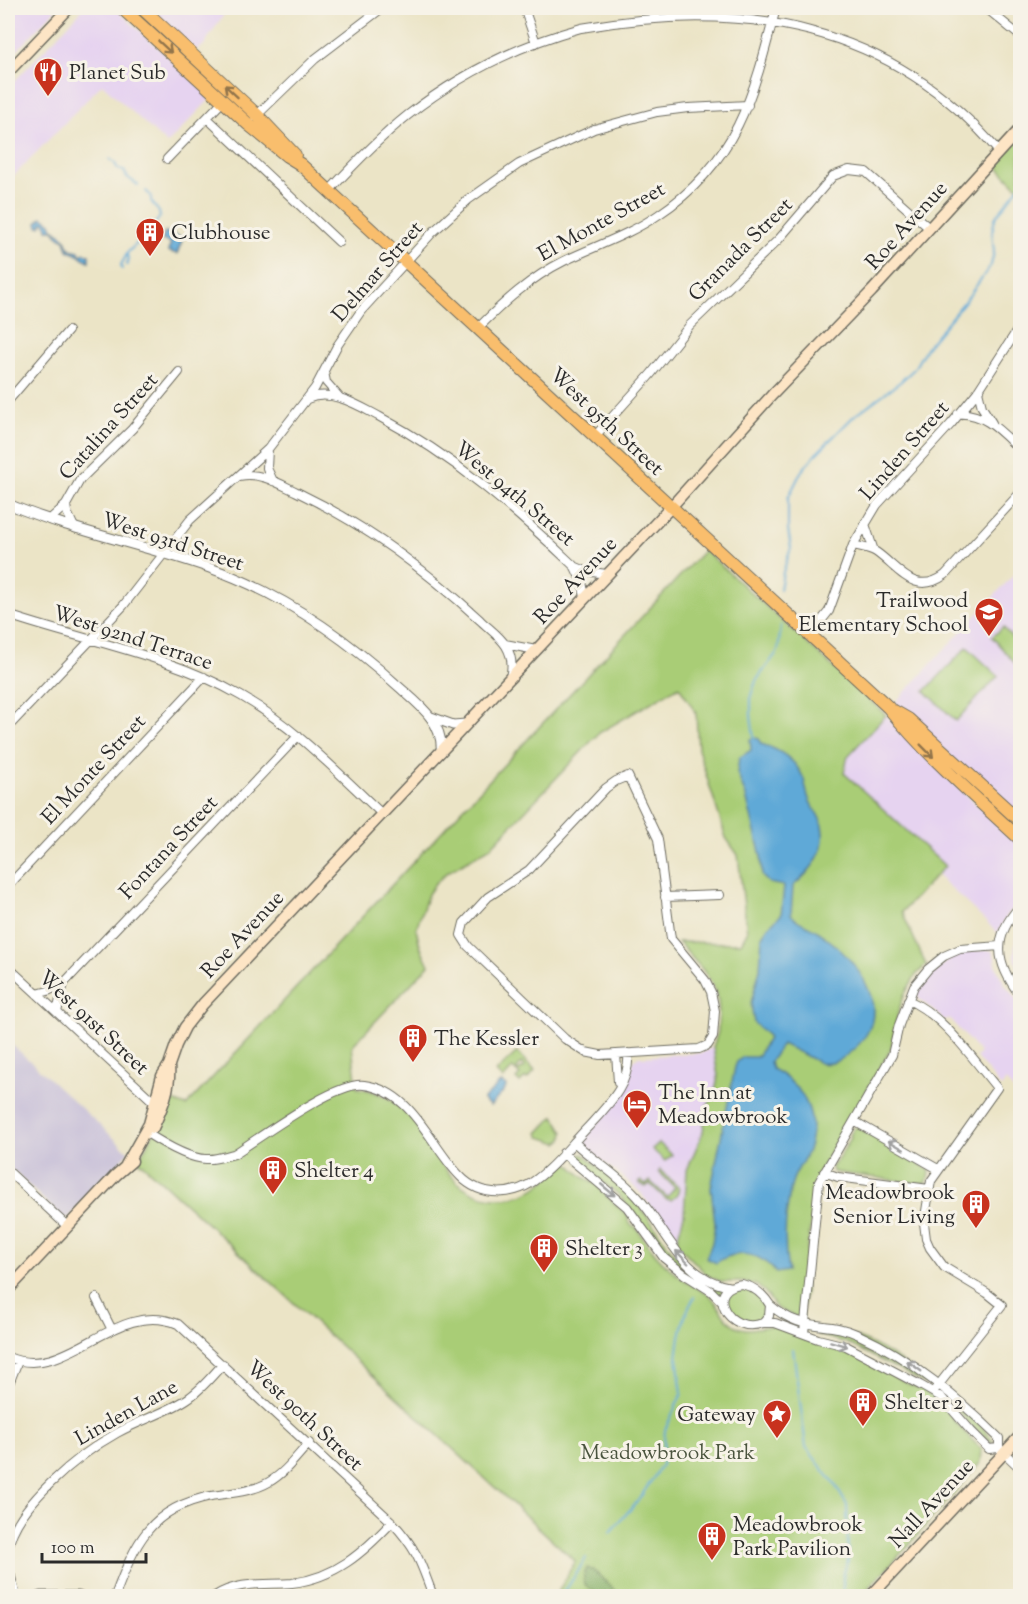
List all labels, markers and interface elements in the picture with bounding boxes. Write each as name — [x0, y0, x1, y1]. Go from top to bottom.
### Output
one-way arrow — [157, 40, 172, 54]
restaurant icon: Planet Sub — [32, 56, 64, 98]
place label: Planet Sub — [69, 59, 166, 89]
one-way arrow — [224, 84, 239, 99]
street label: El Monte Street — [533, 175, 671, 270]
street label: Roe Avenue — [859, 175, 956, 277]
street label: Granada Street — [682, 191, 800, 309]
street label: Delmar Street — [326, 215, 431, 330]
building icon: Clubhouse — [134, 216, 166, 258]
place label: Clubhouse — [171, 219, 271, 249]
street label: West 95th Street — [542, 361, 670, 483]
street label: Catalina Street — [53, 367, 166, 488]
street label: Linden Street — [854, 395, 957, 508]
street label: West 94th Street — [447, 435, 581, 554]
street label: West 93rd Street — [97, 506, 247, 580]
street label: Roe Avenue — [528, 531, 625, 632]
place label: Trailwood Elementary School — [799, 587, 968, 641]
school or university icon: Trailwood Elementary School — [973, 596, 1005, 638]
street label: West 92nd Terrace — [48, 599, 216, 679]
street label: El Monte Street — [35, 708, 154, 832]
one-way arrow — [920, 743, 935, 758]
street label: Fontana Street — [113, 790, 226, 907]
street label: Roe Avenue — [195, 885, 292, 986]
street label: West 91st Street — [30, 964, 155, 1083]
building icon: The Kessler — [397, 1022, 429, 1064]
place label: The Kessler — [434, 1025, 539, 1055]
place label: The Inn at Meadowbrook — [658, 1079, 788, 1133]
hotel icon: The Inn at Meadowbrook — [621, 1088, 653, 1130]
one-way arrow — [888, 1139, 905, 1151]
building icon: Shelter 4 — [257, 1154, 289, 1196]
place label: Shelter 4 — [294, 1157, 374, 1187]
place label: Meadowbrook Senior Living — [825, 1179, 956, 1233]
one-way arrow — [600, 1184, 616, 1197]
building icon: Meadowbrook Senior Living — [960, 1188, 992, 1230]
building icon: Shelter 3 — [528, 1232, 560, 1274]
place label: Shelter 3 — [565, 1235, 643, 1265]
one-way arrow — [675, 1250, 689, 1265]
one-way arrow — [829, 1339, 848, 1350]
street label: West 90th Street — [238, 1354, 369, 1479]
one-way arrow — [906, 1360, 922, 1373]
street label: Linden Lane — [70, 1373, 184, 1454]
building icon: Shelter 2 — [847, 1386, 879, 1428]
place label: Shelter 2 — [884, 1389, 963, 1419]
place icon: Gateway — [761, 1398, 793, 1440]
place label: Gateway — [677, 1401, 757, 1431]
park label: Meadowbrook Park — [581, 1439, 756, 1469]
street label: Nall Avenue — [883, 1453, 982, 1556]
place label: Meadowbrook Park Pavilion — [733, 1511, 863, 1565]
building icon: Meadowbrook Park Pavilion — [696, 1520, 728, 1562]
scale bar — [42, 1526, 146, 1564]
text: 100 m — [51, 1536, 95, 1562]

